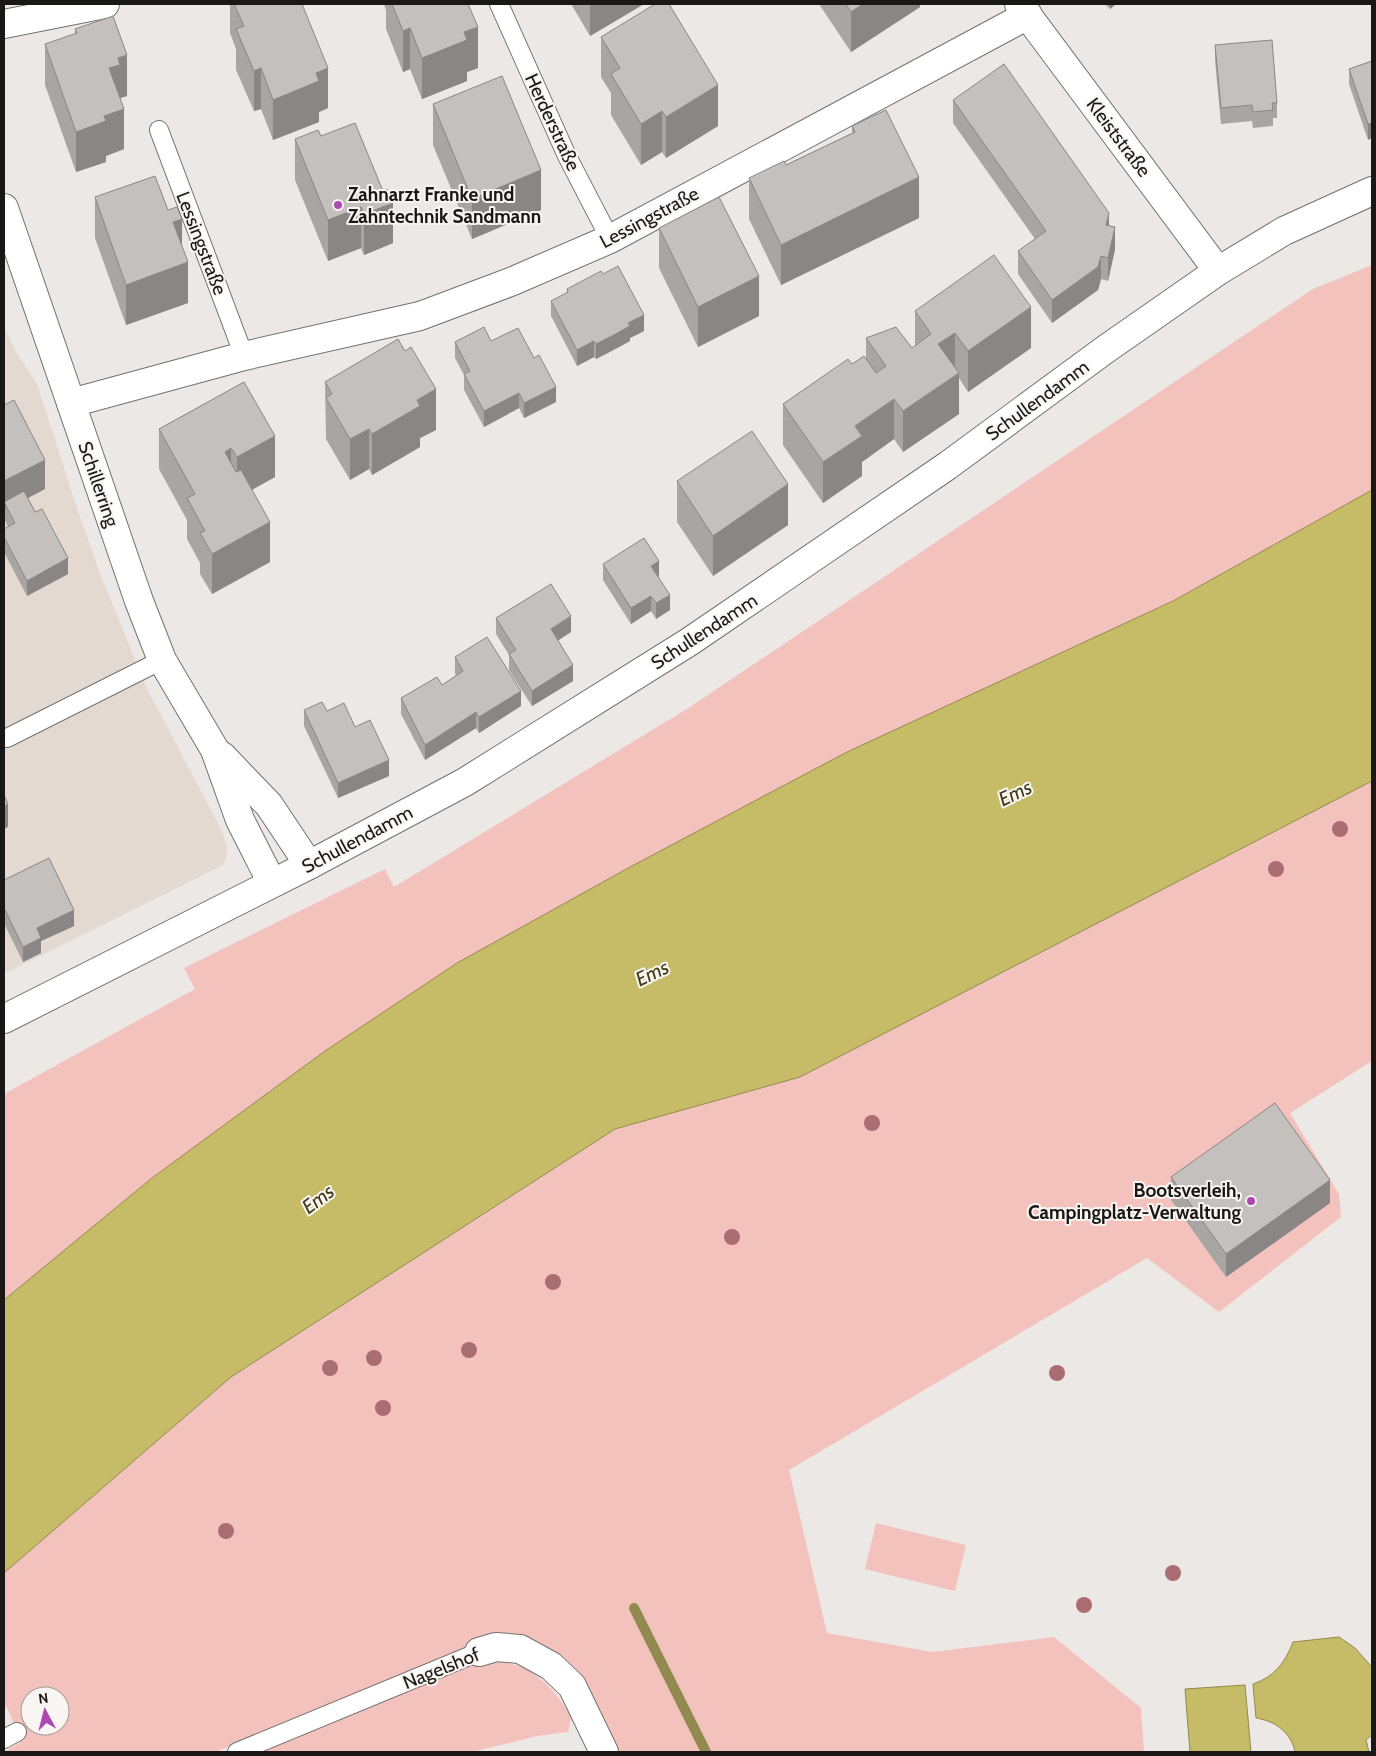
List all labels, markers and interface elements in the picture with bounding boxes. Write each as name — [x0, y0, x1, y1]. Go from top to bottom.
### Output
street label: Herderstraße — [520, 70, 585, 175]
street label: Kleiststraße — [1081, 93, 1156, 182]
street label: Lessingstraße — [596, 182, 703, 253]
place label: Zahnarzt Franke und Zahntechnik Sandmann — [348, 183, 541, 228]
street label: Lessingstraße — [171, 188, 232, 298]
marker: Zahnarzt Franke und Zahntechnik Sandmann — [332, 199, 344, 211]
street label: Schullendamm — [981, 355, 1093, 446]
street label: Schillerring — [73, 438, 124, 530]
street label: Schullendamm — [647, 588, 762, 674]
water label: Ems — [994, 775, 1036, 811]
street label: Schullendamm — [298, 801, 417, 878]
water label: Ems — [631, 955, 673, 991]
water label: Ems — [297, 1179, 339, 1219]
place label: Bootsverleih, Campingplatz-Verwaltung — [1028, 1179, 1241, 1224]
marker: Bootsverleih, Campingplatz-Verwaltung — [1245, 1195, 1257, 1207]
street label: Nagelshof — [399, 1642, 484, 1694]
north arrow — [20, 1686, 70, 1736]
text: N — [37, 1689, 49, 1708]

